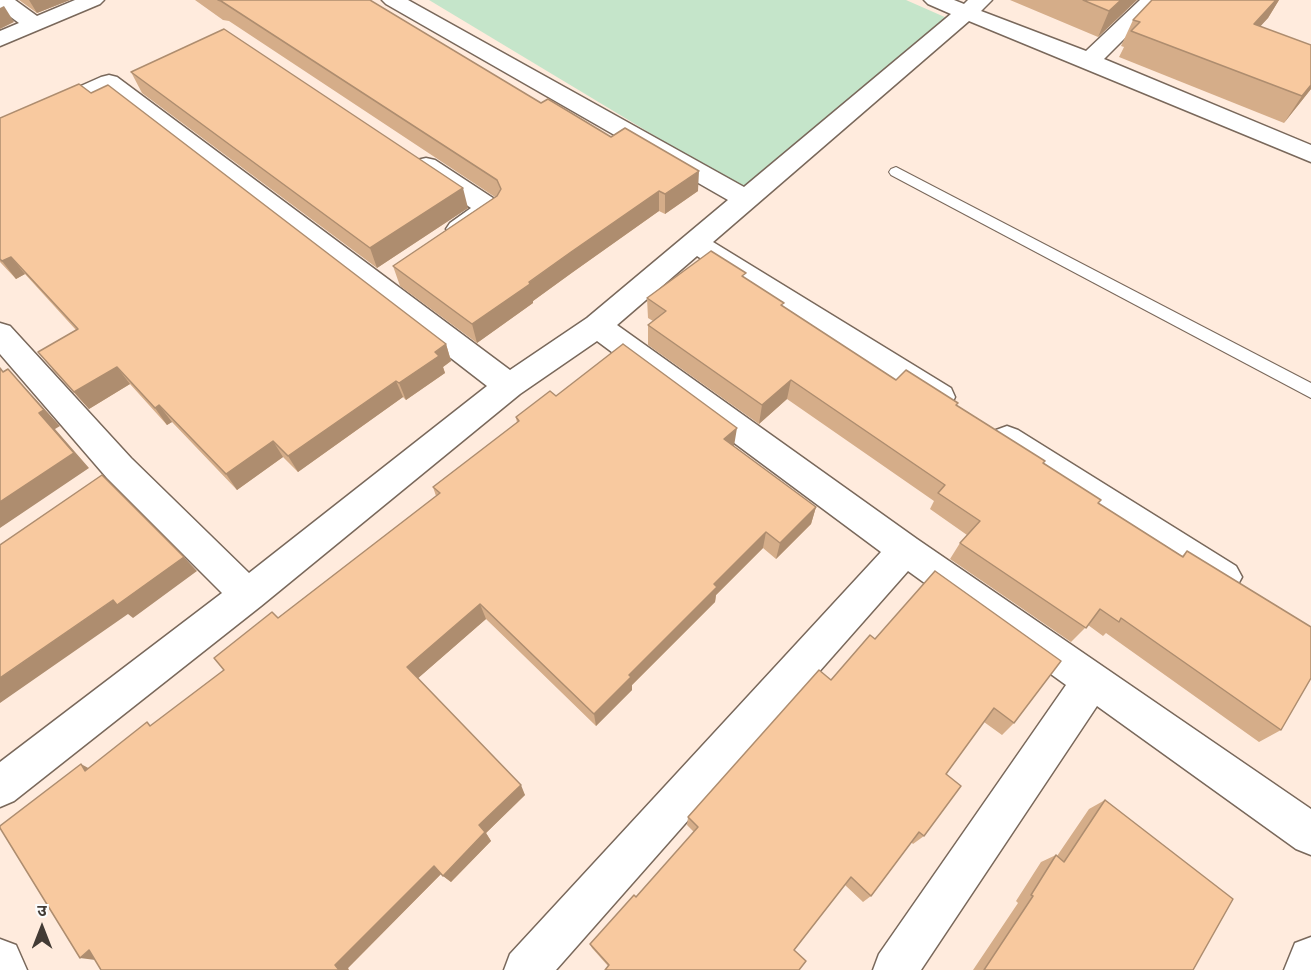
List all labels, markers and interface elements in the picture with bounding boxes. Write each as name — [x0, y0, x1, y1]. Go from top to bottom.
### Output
north arrow — [12, 898, 72, 958]
text: उ — [37, 900, 47, 919]

